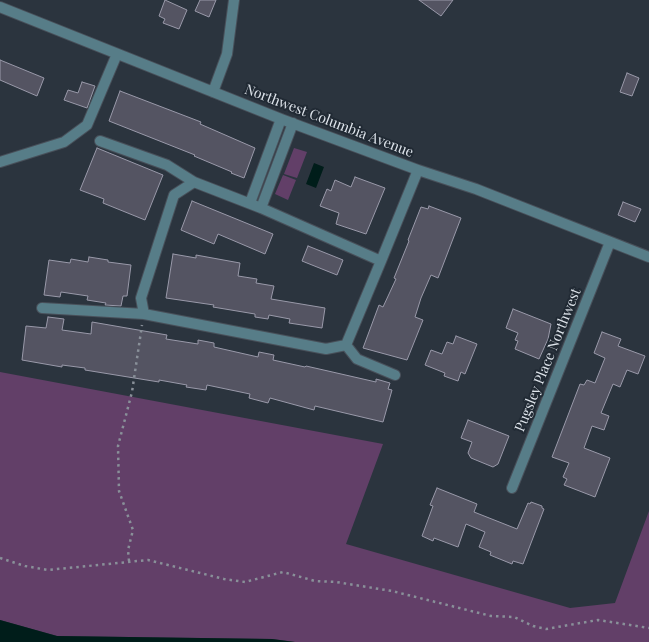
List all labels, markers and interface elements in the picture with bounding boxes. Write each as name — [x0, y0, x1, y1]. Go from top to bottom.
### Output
street label: Northwest Columbia Avenue — [242, 81, 416, 161]
street label: Pugsley Place Northwest — [512, 286, 584, 434]

